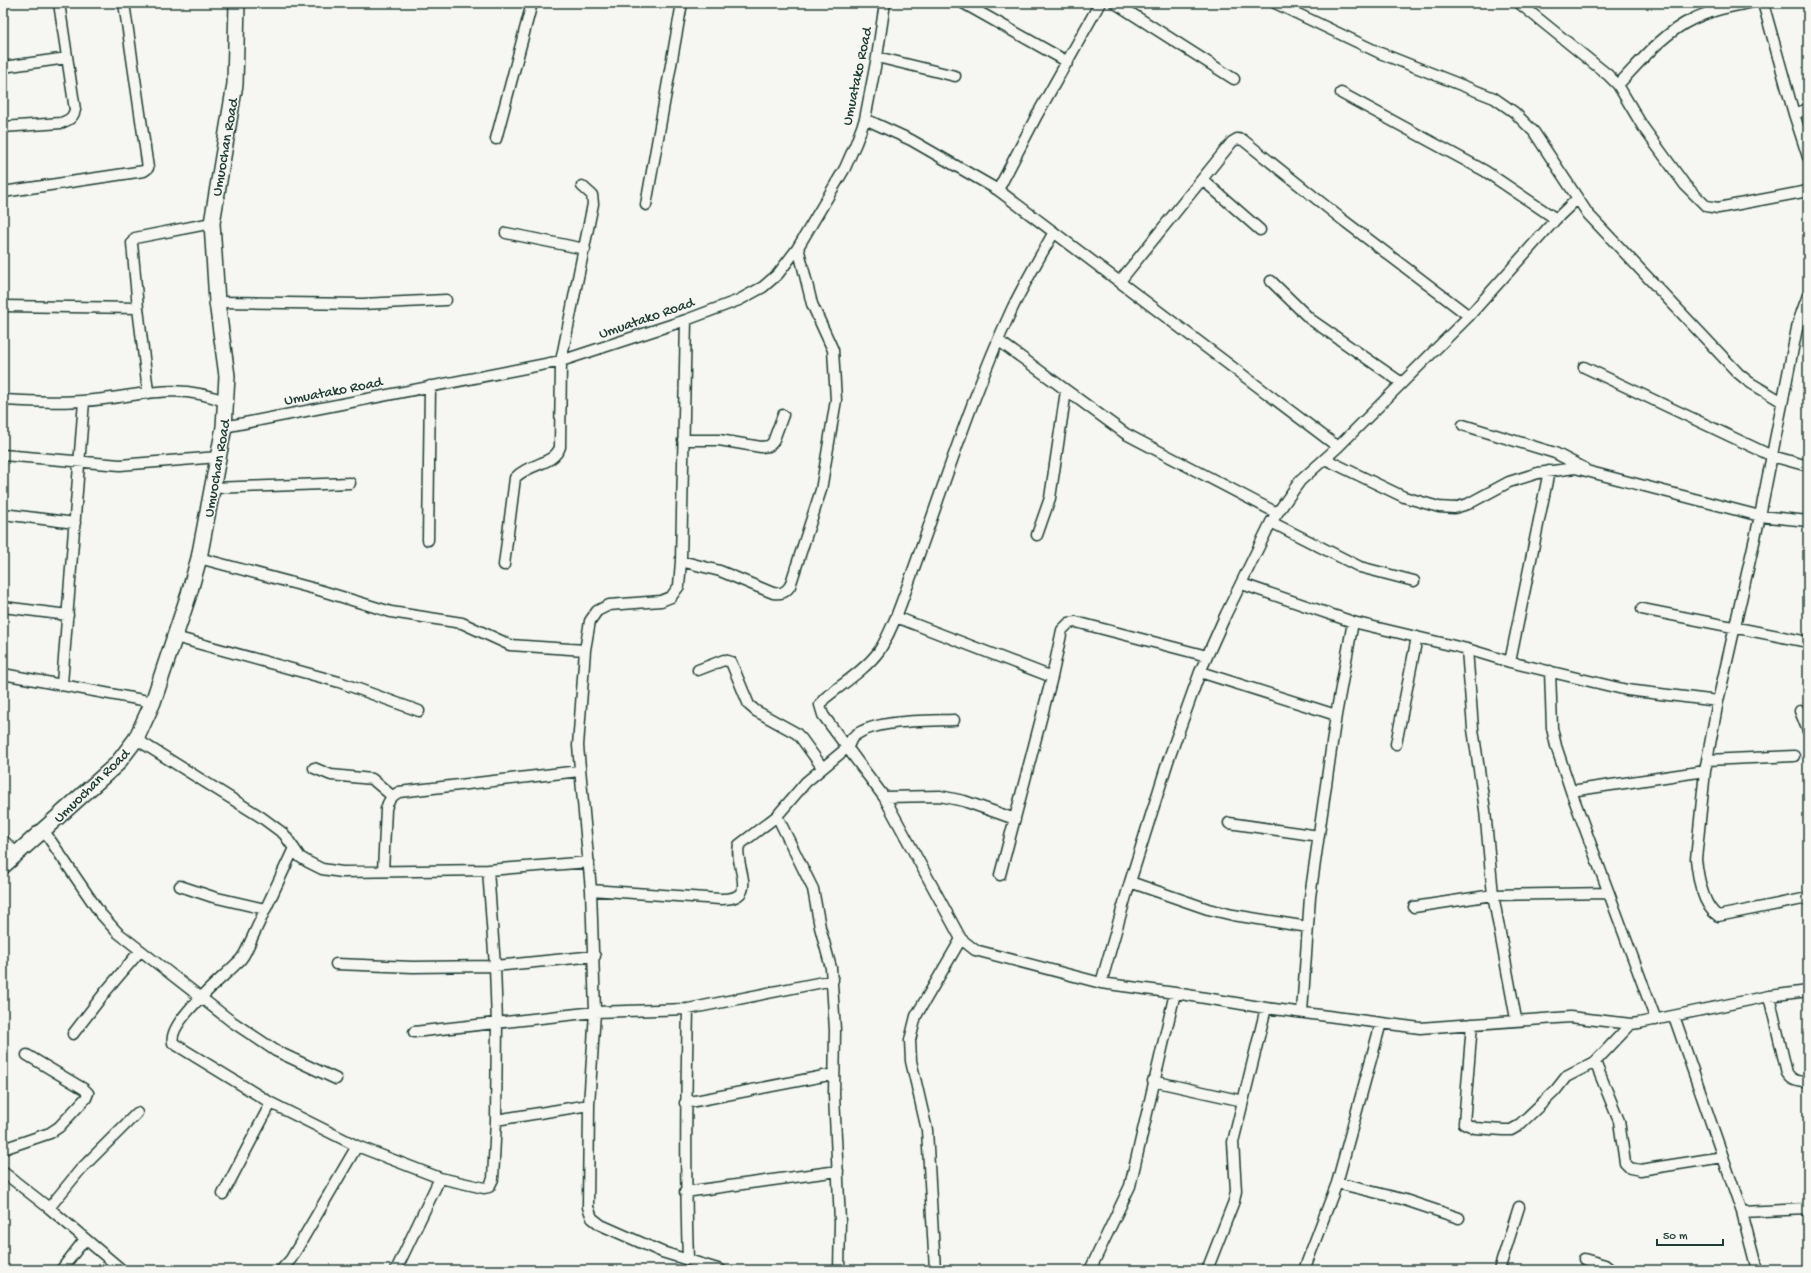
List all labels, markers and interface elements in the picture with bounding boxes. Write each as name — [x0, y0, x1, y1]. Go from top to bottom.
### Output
street label: Umuatako Road — [839, 25, 877, 127]
street label: Umuochan Road — [209, 96, 244, 198]
street label: Umuatako Road — [596, 294, 698, 344]
street label: Umuatako Road — [283, 373, 385, 410]
street label: Umuochan Road — [201, 417, 236, 519]
street label: Umuochan Road — [51, 745, 135, 827]
scale bar — [1657, 1221, 1723, 1247]
text: 50 m — [1663, 1230, 1688, 1244]

